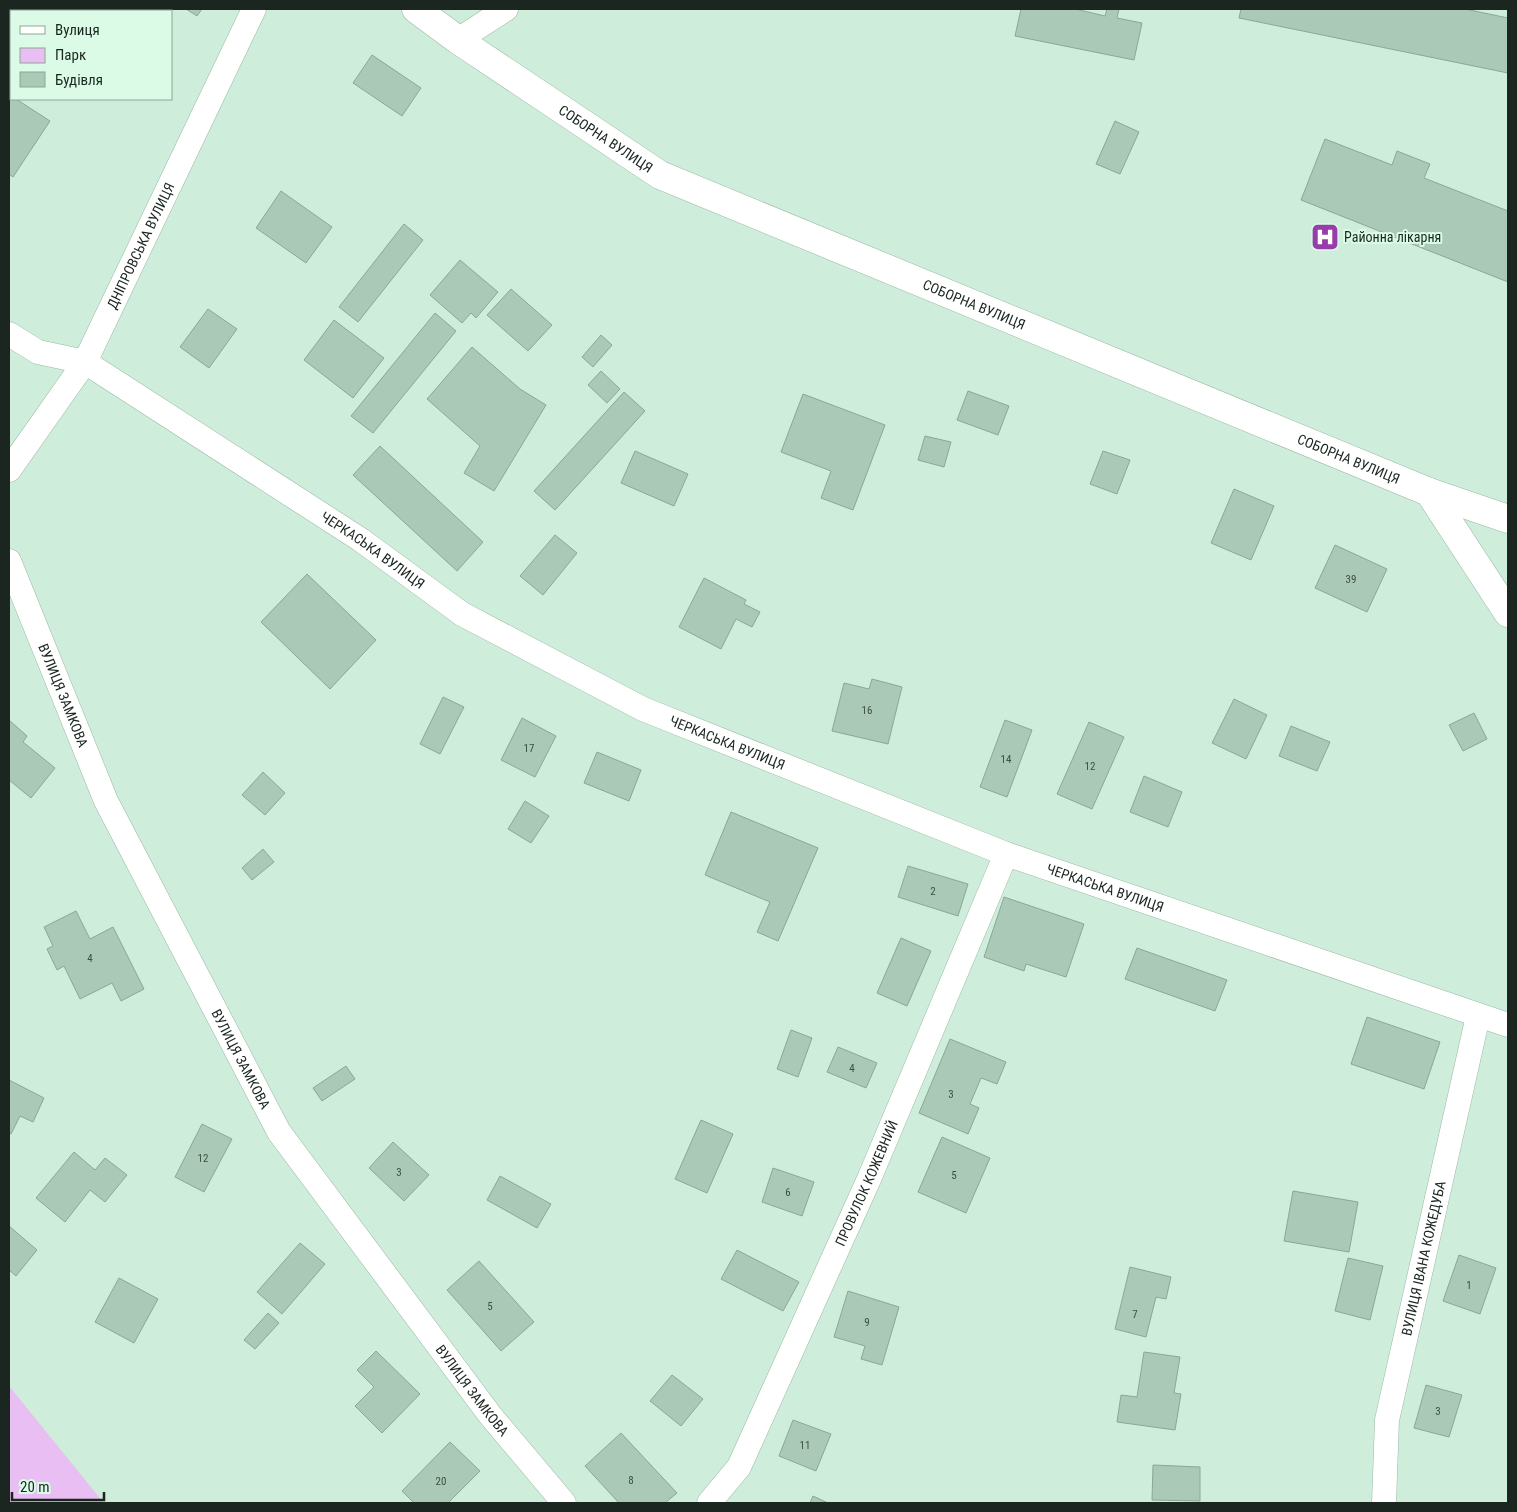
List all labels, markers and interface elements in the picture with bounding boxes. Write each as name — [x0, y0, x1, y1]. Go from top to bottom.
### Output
legend — [10, 10, 172, 100]
text: Вулиця — [55, 21, 100, 39]
text: Парк — [55, 46, 86, 64]
text: Будівля — [55, 71, 103, 89]
street label: СОБОРНА ВУЛИЦЯ — [556, 102, 656, 176]
street label: ДНІПРОВСЬКА ВУЛИЦЯ — [104, 180, 178, 311]
hospital icon: Районна лікарня — [1310, 222, 1340, 252]
place label: Районна лікарня — [1344, 229, 1441, 245]
street label: СОБОРНА ВУЛИЦЯ — [921, 276, 1028, 333]
street label: СОБОРНА ВУЛИЦЯ — [1295, 431, 1402, 487]
street label: ЧЕРКАСЬКА ВУЛИЦЯ — [318, 508, 428, 592]
house number: 39 — [1346, 573, 1356, 586]
street label: ВУЛИЦЯ ЗАМКОВА — [35, 641, 91, 749]
house number: 16 — [862, 704, 872, 717]
street label: ЧЕРКАСЬКА ВУЛИЦЯ — [667, 712, 787, 773]
house number: 17 — [524, 742, 534, 755]
house number: 14 — [1001, 753, 1012, 766]
house number: 12 — [1085, 760, 1095, 773]
street label: ЧЕРКАСЬКА ВУЛИЦЯ — [1045, 860, 1166, 915]
house number: 2 — [930, 885, 936, 898]
house number: 4 — [87, 952, 93, 965]
street label: ВУЛИЦЯ ЗАМКОВА — [208, 1007, 273, 1111]
house number: 4 — [849, 1062, 855, 1075]
house number: 3 — [948, 1088, 954, 1101]
street label: ПРОВУЛОК КОЖЕВНИЙ — [832, 1118, 901, 1248]
house number: 12 — [198, 1152, 208, 1165]
house number: 3 — [396, 1166, 402, 1179]
house number: 5 — [951, 1169, 957, 1182]
street label: ВУЛИЦЯ ІВАНА КОЖЕДУБА — [1398, 1179, 1449, 1337]
house number: 6 — [785, 1186, 791, 1199]
house number: 1 — [1466, 1279, 1472, 1292]
house number: 5 — [487, 1300, 493, 1313]
house number: 7 — [1132, 1308, 1138, 1321]
house number: 9 — [864, 1316, 870, 1329]
street label: ВУЛИЦЯ ЗАМКОВА — [433, 1342, 512, 1439]
house number: 3 — [1435, 1405, 1441, 1418]
house number: 11 — [800, 1439, 810, 1452]
scale bar — [12, 1470, 105, 1502]
house number: 8 — [628, 1474, 634, 1487]
house number: 20 — [436, 1475, 446, 1488]
text: 20 m — [20, 1478, 50, 1496]

